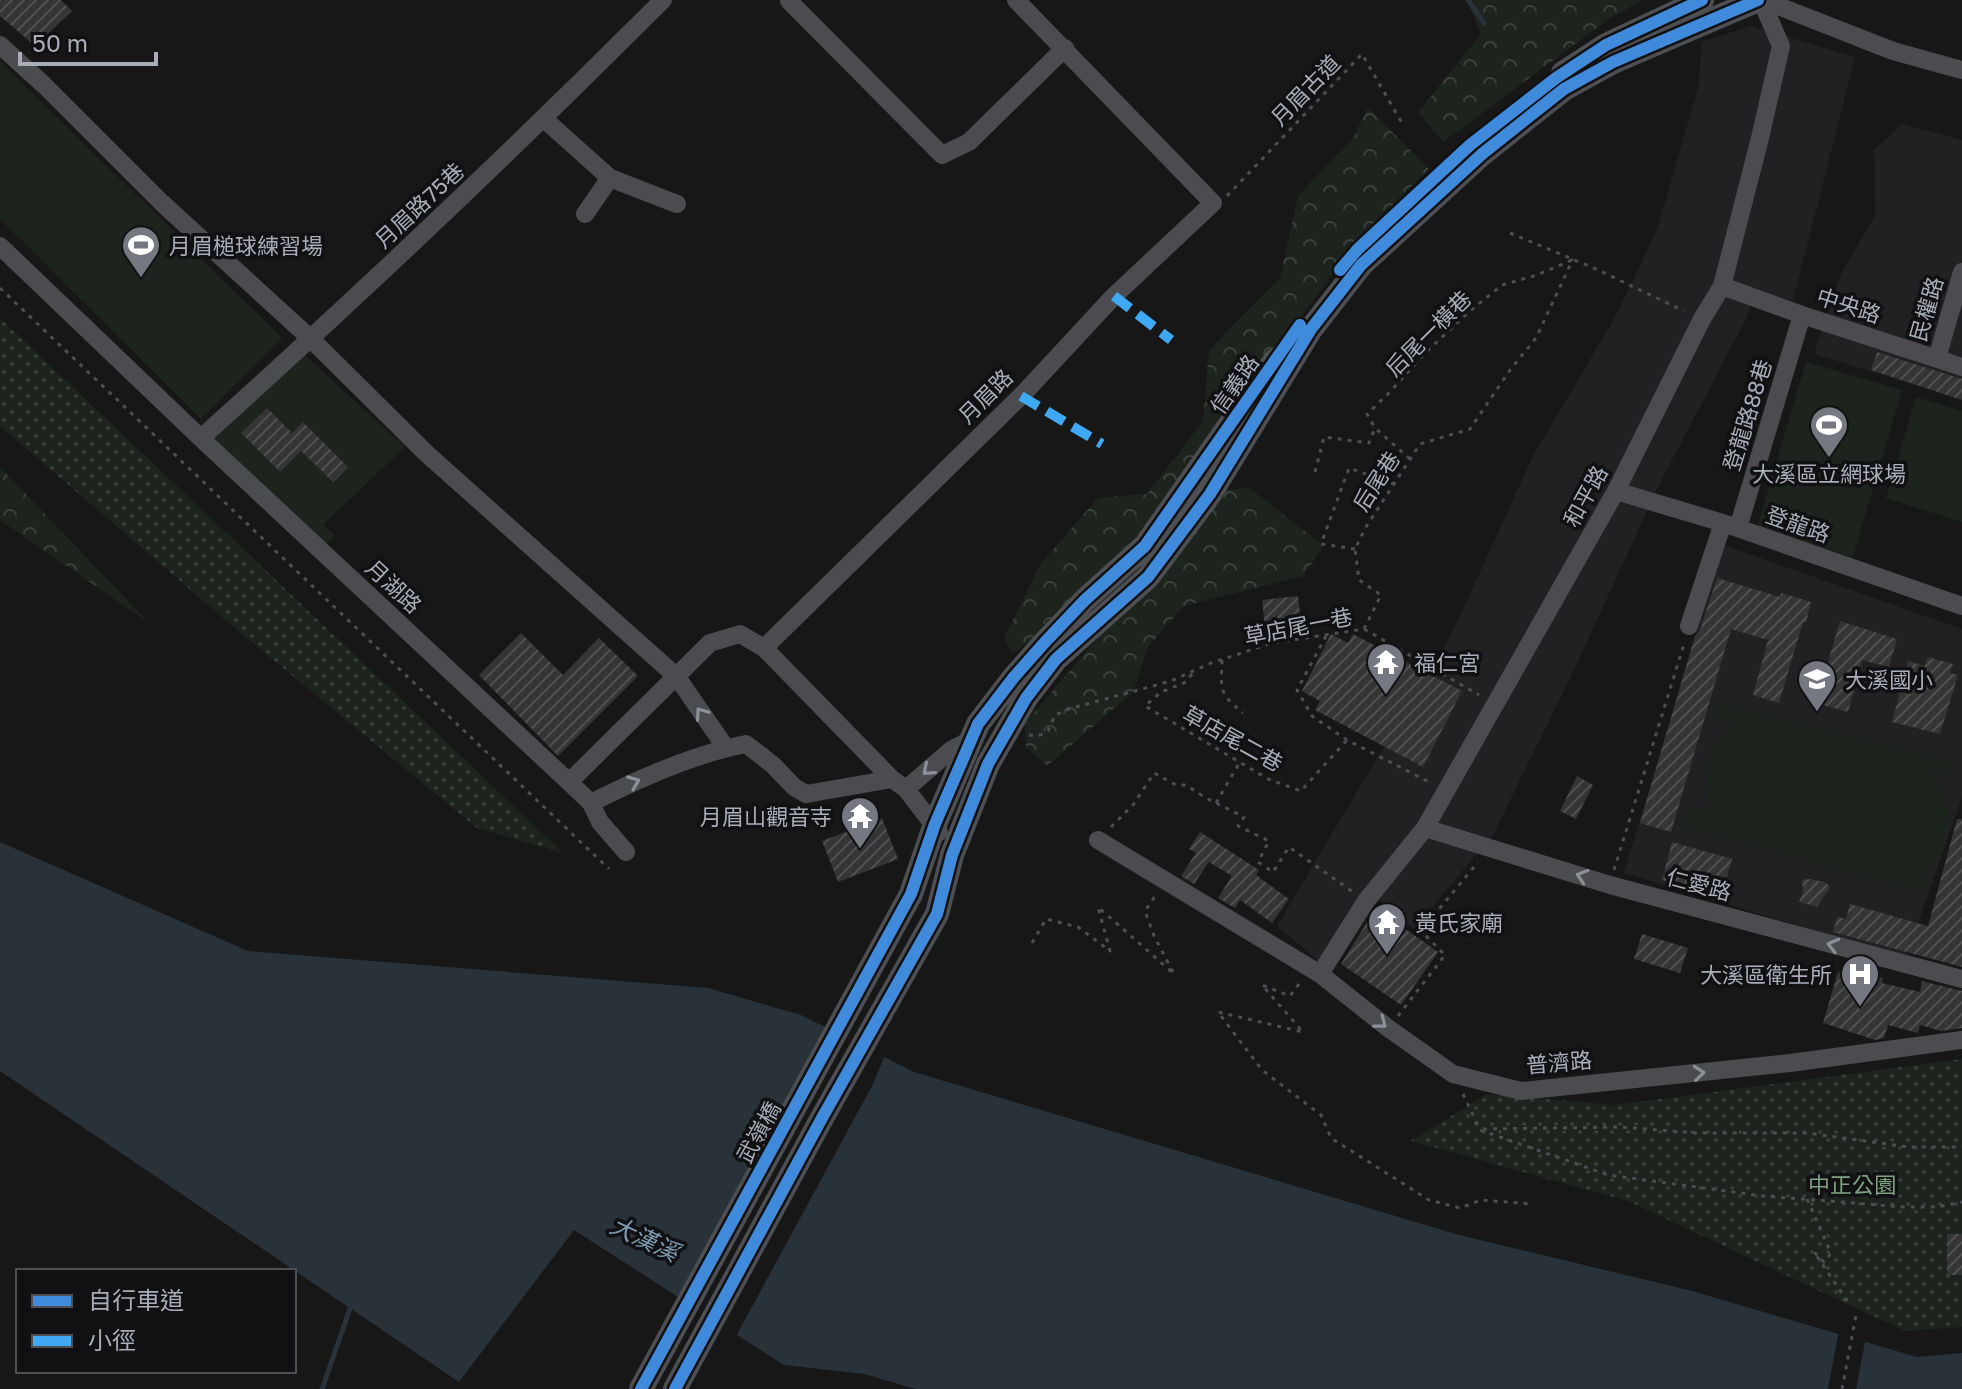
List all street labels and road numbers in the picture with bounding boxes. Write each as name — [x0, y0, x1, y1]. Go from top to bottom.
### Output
street label: 月眉古道 — [1265, 49, 1345, 131]
street label: 月眉路75巷 — [369, 157, 469, 253]
street label: 民權路 — [1904, 274, 1948, 344]
street label: 中央路 — [1813, 282, 1885, 328]
street label: 后尾一橫巷 — [1380, 285, 1476, 381]
street label: 信義路 — [1204, 349, 1264, 419]
street label: 登龍路88巷 — [1717, 356, 1777, 474]
street label: 月眉路 — [952, 363, 1018, 429]
street label: 后尾巷 — [1347, 446, 1405, 516]
street label: 和平路 — [1557, 461, 1613, 531]
street label: 登龍路 — [1762, 500, 1834, 548]
street label: 月湖路 — [361, 554, 427, 618]
street label: 草店尾一巷 — [1241, 602, 1355, 650]
street label: 草店尾二巷 — [1178, 700, 1288, 776]
street label: 仁愛路 — [1664, 862, 1734, 906]
street label: 普濟路 — [1525, 1046, 1593, 1078]
street label: 武嶺橋 — [730, 1097, 786, 1167]

